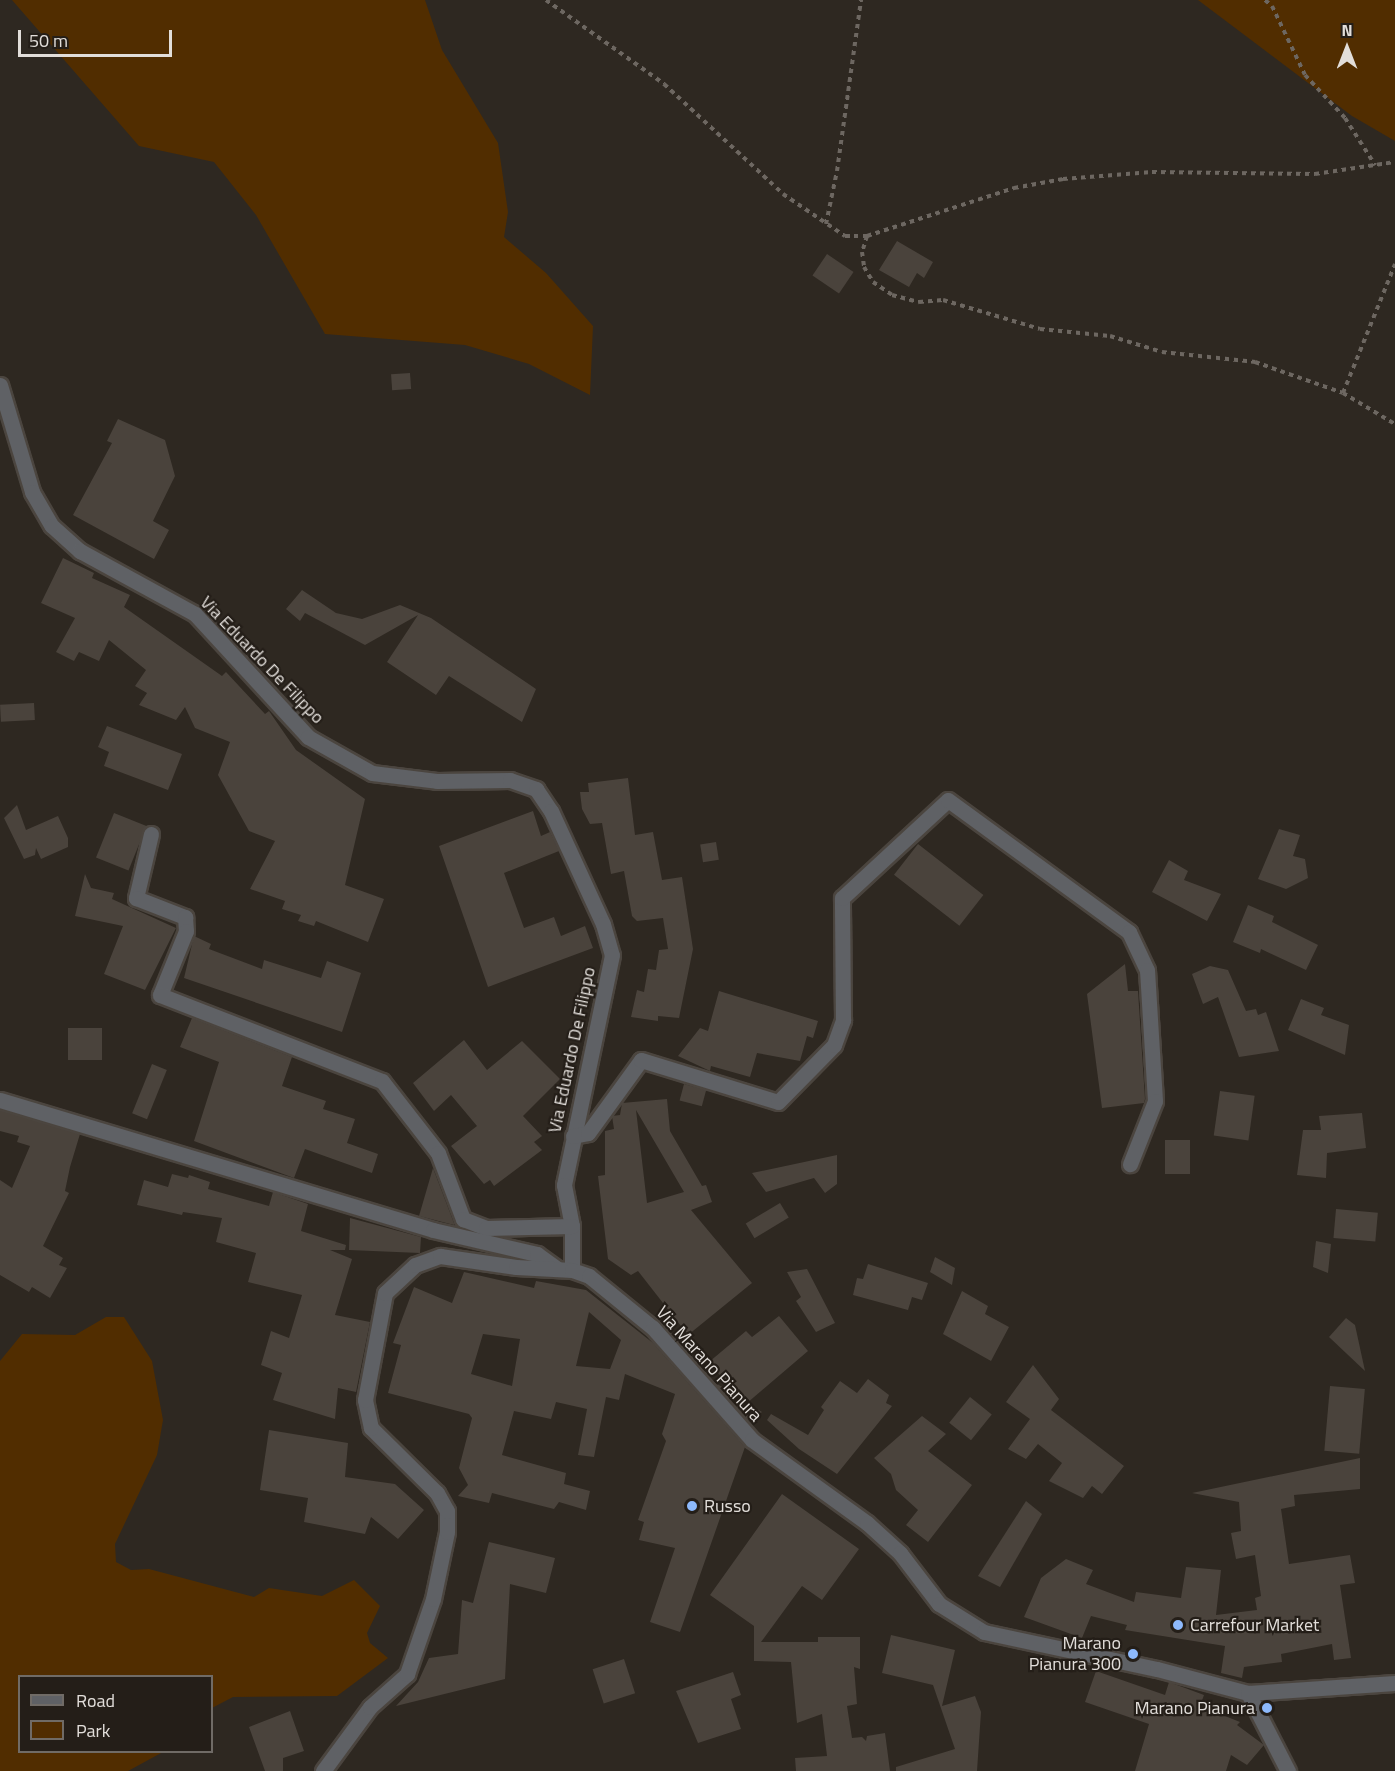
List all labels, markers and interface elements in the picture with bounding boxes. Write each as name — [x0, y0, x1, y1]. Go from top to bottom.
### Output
scale bar — [21, 18, 176, 56]
north arrow — [1317, 18, 1377, 78]
text: N — [1341, 18, 1353, 42]
text: 50 m — [29, 27, 68, 54]
street label: Via Eduardo De Filippo — [196, 592, 328, 728]
street label: Via Eduardo De Filippo — [544, 965, 600, 1135]
street label: Via Marano Pianura — [651, 1302, 767, 1426]
place label: Russo — [704, 1495, 751, 1517]
marker: Russo — [685, 1499, 699, 1513]
place label: Carrefour Market — [1190, 1614, 1319, 1636]
marker: Carrefour Market — [1171, 1618, 1185, 1632]
place label: Marano Pianura 300 — [1029, 1633, 1121, 1676]
marker: Marano Pianura 300 — [1126, 1647, 1140, 1661]
legend — [18, 1675, 213, 1753]
text: Road — [76, 1687, 115, 1714]
place label: Marano Pianura — [1134, 1697, 1255, 1719]
marker: Marano Pianura — [1260, 1701, 1274, 1715]
text: Park — [76, 1717, 110, 1744]

